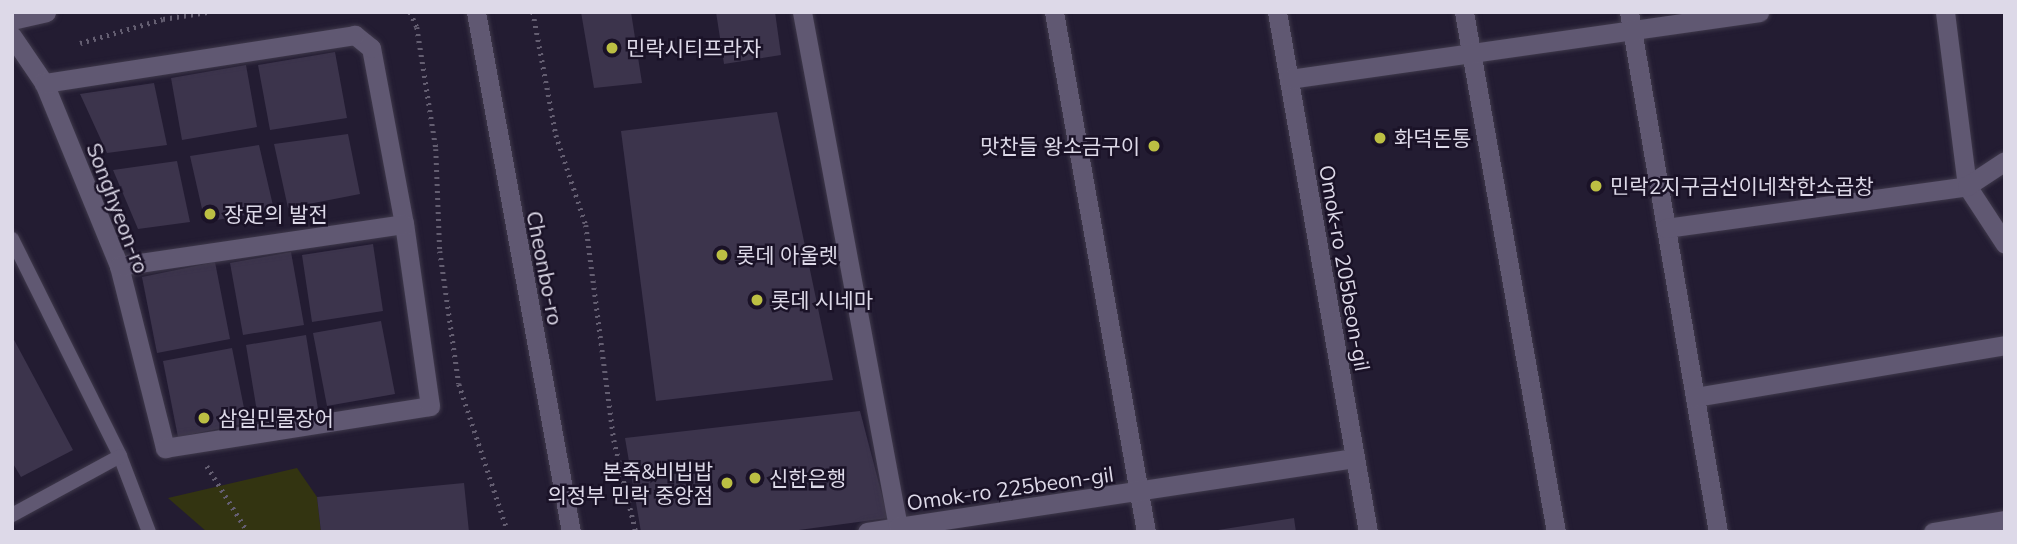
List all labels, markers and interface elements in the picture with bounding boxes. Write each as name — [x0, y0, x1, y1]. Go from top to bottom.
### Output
place label: 민락시티프라자 — [626, 35, 761, 61]
marker: 민락시티프라자 — [604, 40, 620, 56]
place label: 화덕돈통 — [1394, 125, 1471, 151]
marker: 화덕돈통 — [1372, 130, 1388, 146]
place label: 맛찬들 왕소금구이 — [980, 133, 1140, 159]
marker: 맛찬들 왕소금구이 — [1146, 138, 1162, 154]
street label: Songhyeon-ro — [82, 139, 154, 277]
street label: Omok-ro 205beon-gil — [1314, 163, 1376, 373]
place label: 민락2지구금선이네착한소곱창 — [1610, 173, 1874, 199]
marker: 민락2지구금선이네착한소곱창 — [1588, 178, 1604, 194]
place label: 장足의 발전 — [224, 201, 328, 227]
marker: 장足의 발전 — [202, 206, 218, 222]
street label: Cheonbo-ro — [522, 209, 568, 327]
place label: 롯데 아울렛 — [736, 242, 838, 268]
marker: 롯데 아울렛 — [714, 247, 730, 263]
place label: 롯데 시네마 — [771, 287, 873, 313]
marker: 롯데 시네마 — [749, 292, 765, 308]
place label: 삼일민물장어 — [218, 405, 334, 431]
marker: 삼일민물장어 — [196, 410, 212, 426]
place label: 본죽&비빕밥 의정부 민락 중앙점 — [547, 458, 713, 508]
street label: Omok-ro 225beon-gil — [905, 461, 1115, 515]
place label: 신한은행 — [769, 465, 846, 491]
marker: 신한은행 — [747, 470, 763, 486]
marker: 본죽&비빕밥 의정부 민락 중앙점 — [719, 475, 735, 491]

